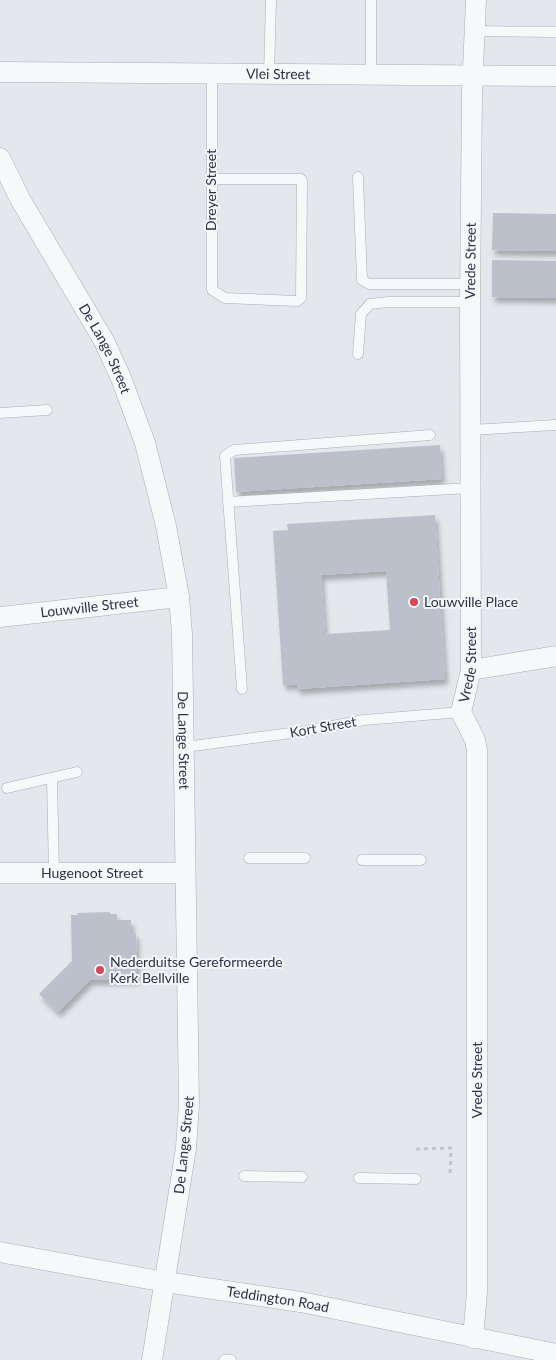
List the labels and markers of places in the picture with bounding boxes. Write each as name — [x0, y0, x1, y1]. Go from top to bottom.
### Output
place label: Louwville Place — [424, 593, 518, 610]
marker: Louwville Place — [408, 596, 420, 608]
place label: Nederduitse Gereformeerde Kerk Bellville — [110, 953, 283, 986]
marker: Nederduitse Gereformeerde Kerk Bellville — [94, 964, 106, 976]

